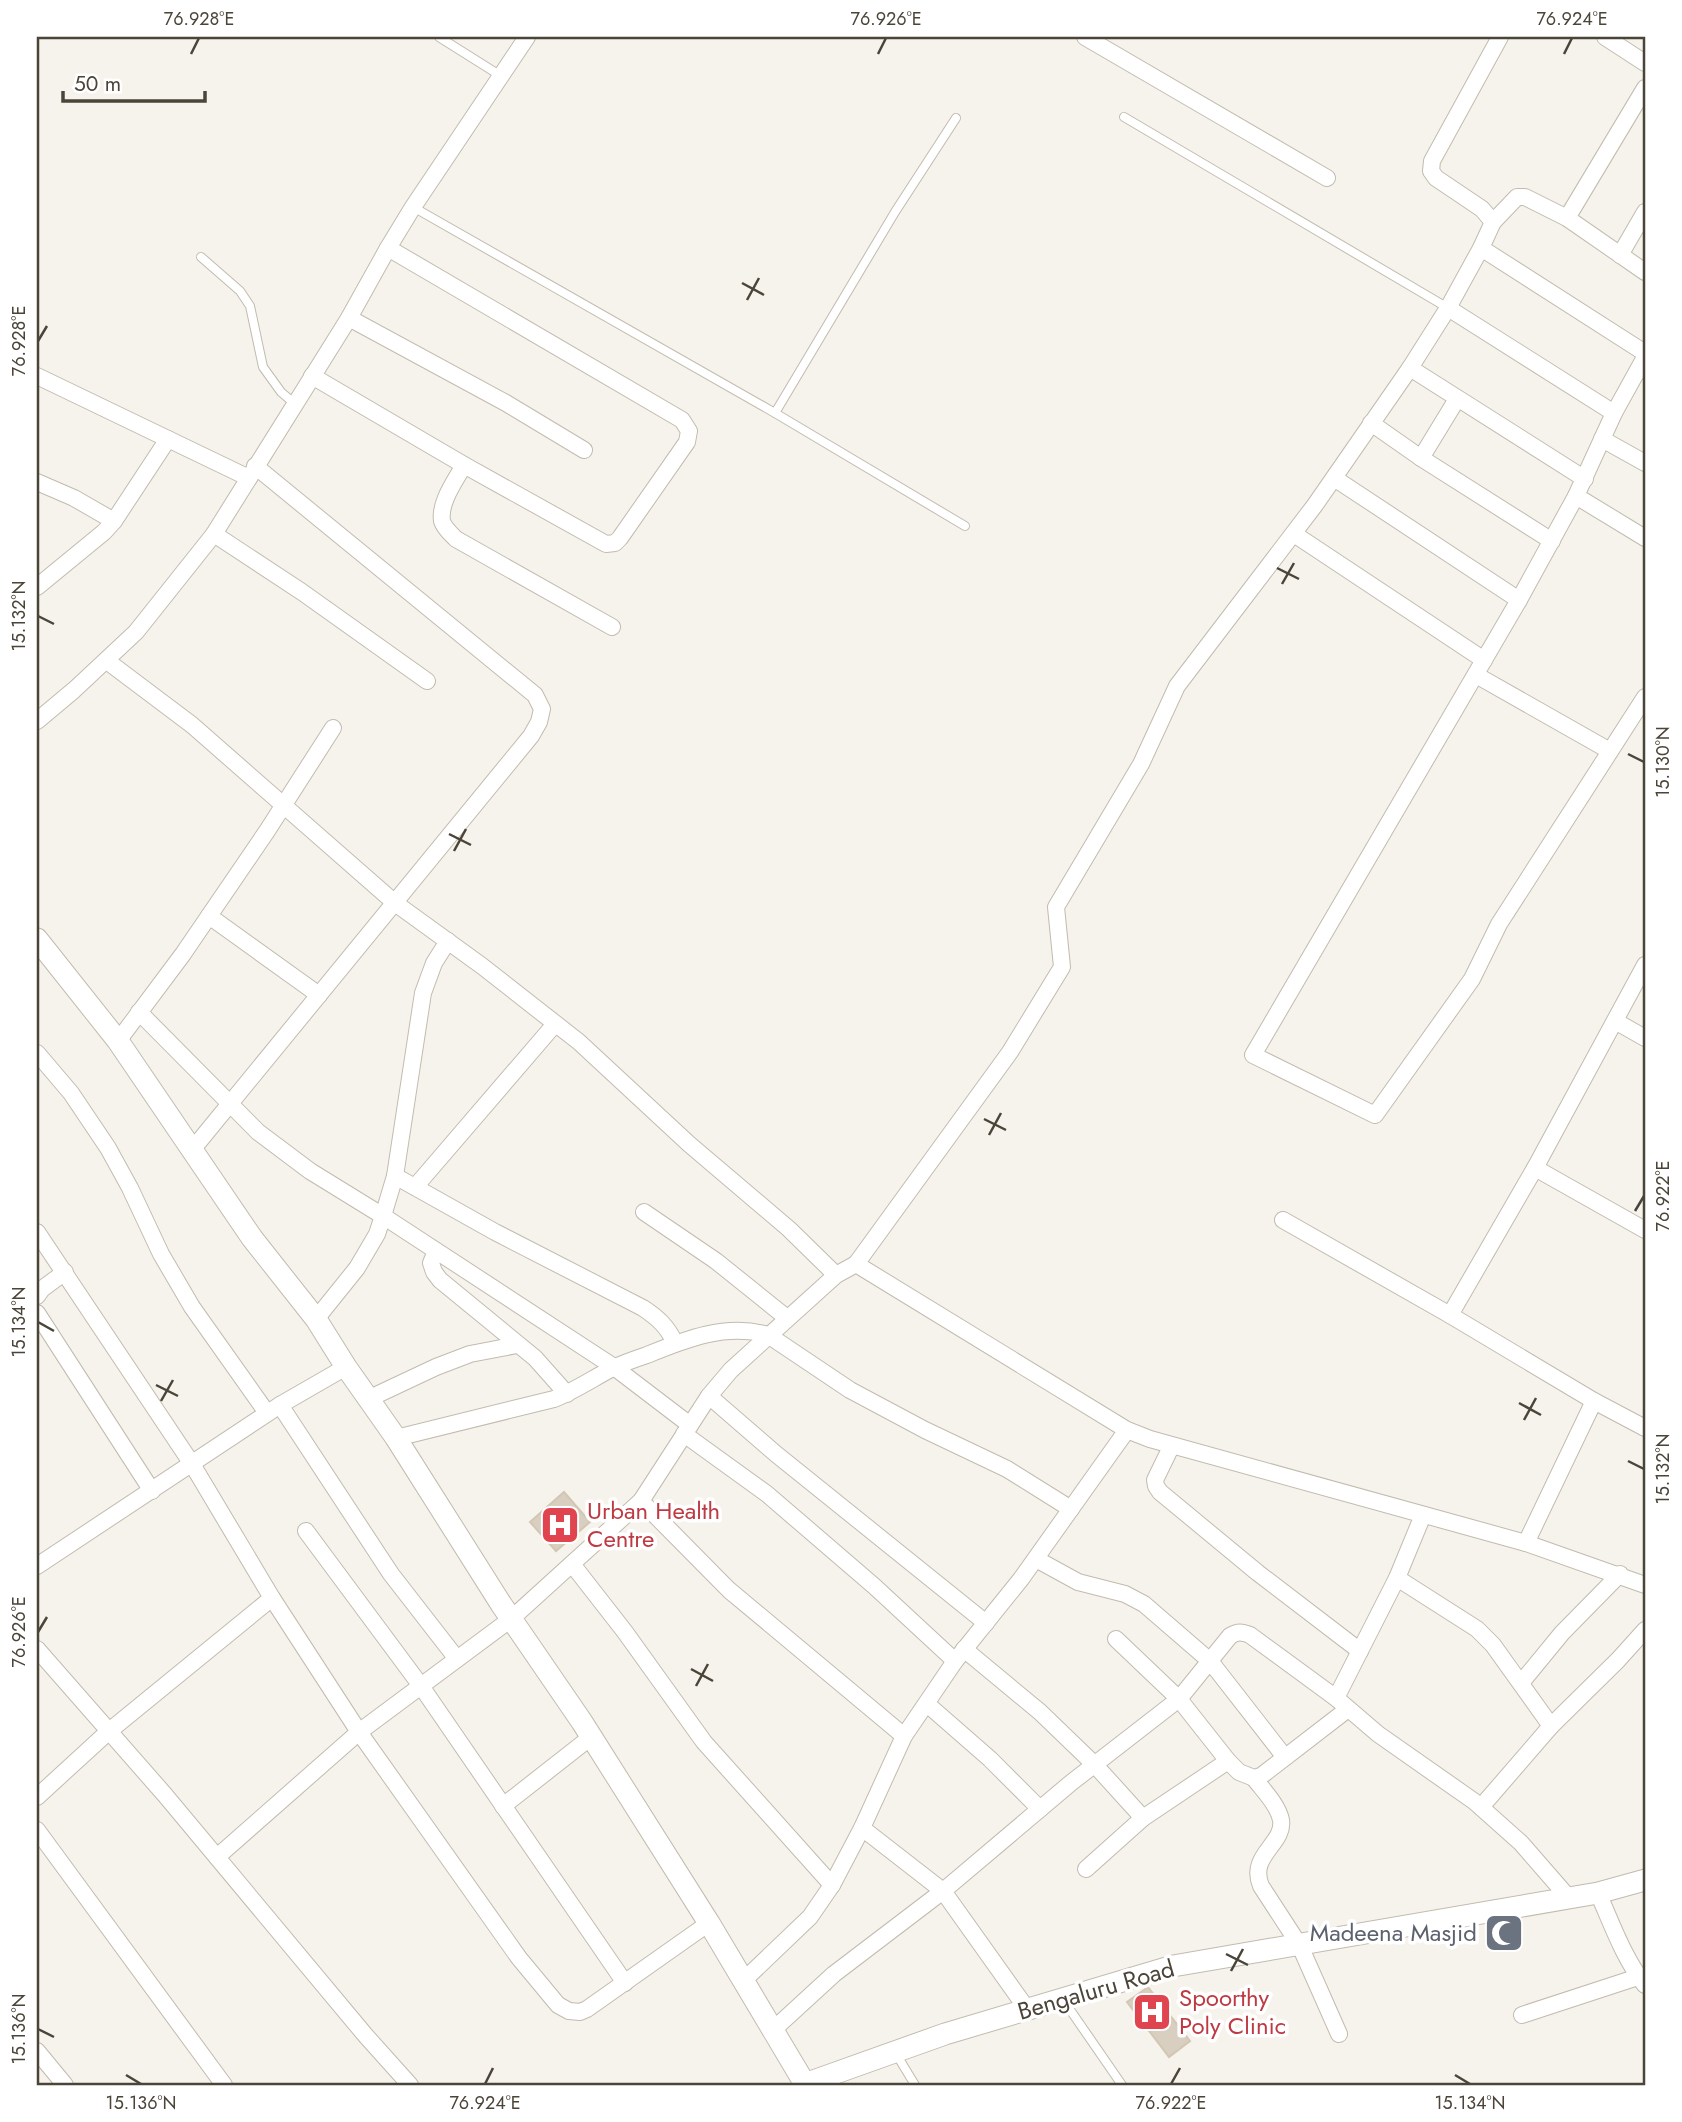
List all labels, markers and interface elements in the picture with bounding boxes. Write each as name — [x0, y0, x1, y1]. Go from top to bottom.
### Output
text: 76.928°E — [164, 6, 234, 32]
text: 76.926°E — [850, 6, 922, 32]
text: 76.924°E — [1536, 6, 1608, 32]
scale bar — [63, 60, 205, 104]
text: 50 m — [74, 69, 121, 99]
text: 76.928°E — [6, 306, 32, 376]
text: 15.132°N — [6, 581, 32, 651]
text: 15.130°N — [1650, 726, 1676, 798]
text: 76.922°E — [1650, 1161, 1676, 1231]
text: 15.134°N — [6, 1286, 32, 1358]
text: 15.132°N — [1650, 1434, 1676, 1504]
place label: Urban Health Centre — [587, 1493, 720, 1556]
hospital icon: Urban Health Centre — [539, 1504, 581, 1546]
text: 76.926°E — [6, 1596, 32, 1668]
mosque icon: Madeena Masjid — [1483, 1912, 1525, 1954]
place label: Madeena Masjid — [1310, 1915, 1477, 1950]
street label: Bengaluru Road — [1013, 1950, 1178, 2029]
place label: Spoorthy Poly Clinic — [1179, 1980, 1286, 2043]
hospital icon: Spoorthy Poly Clinic — [1131, 1991, 1173, 2033]
text: 15.136°N — [6, 1994, 32, 2064]
text: 15.136°N — [106, 2090, 176, 2116]
text: 76.924°E — [449, 2090, 521, 2116]
text: 76.922°E — [1136, 2090, 1206, 2116]
text: 15.134°N — [1434, 2090, 1506, 2116]

